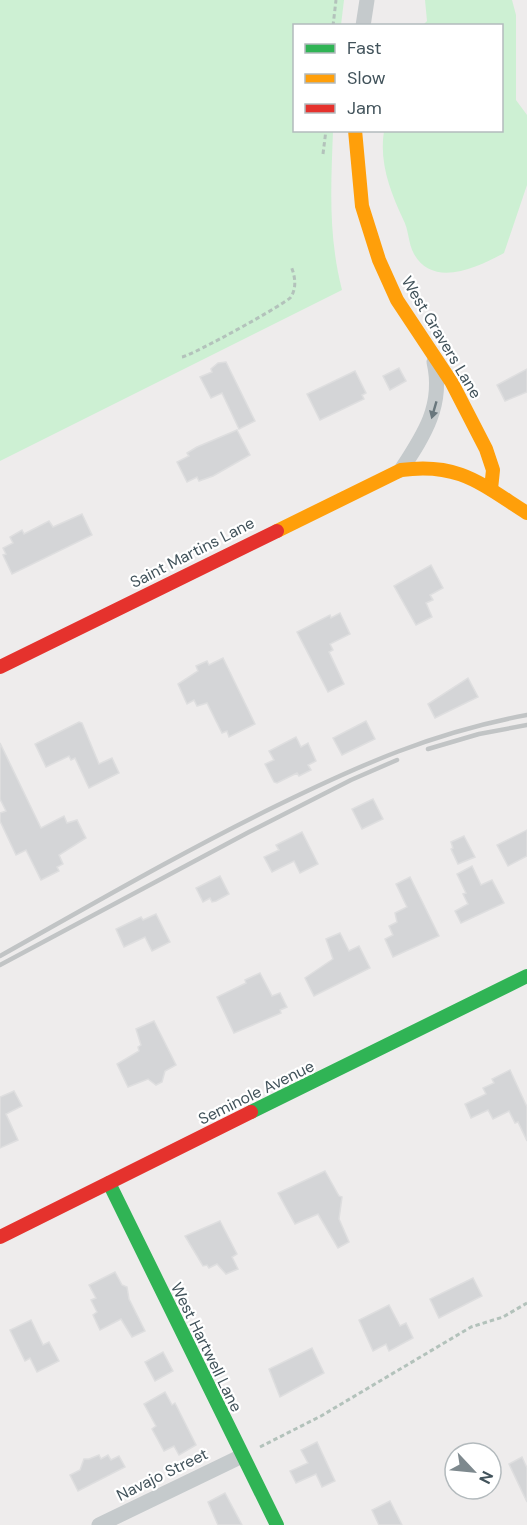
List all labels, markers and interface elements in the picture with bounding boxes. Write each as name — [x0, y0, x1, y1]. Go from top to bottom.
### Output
legend — [293, 24, 503, 132]
text: Fast — [347, 36, 382, 60]
text: Slow — [347, 66, 386, 90]
text: Jam — [347, 96, 382, 120]
street label: West Gravers Lane — [397, 272, 486, 402]
one-way arrow — [428, 401, 438, 419]
street label: Saint Martins Lane — [127, 512, 258, 593]
street label: Seminole Avenue — [195, 1055, 318, 1130]
street label: West Hartwell Lane — [166, 1279, 247, 1415]
north arrow — [443, 1441, 503, 1501]
street label: Navajo Street — [113, 1443, 211, 1506]
text: N — [474, 1468, 498, 1487]

